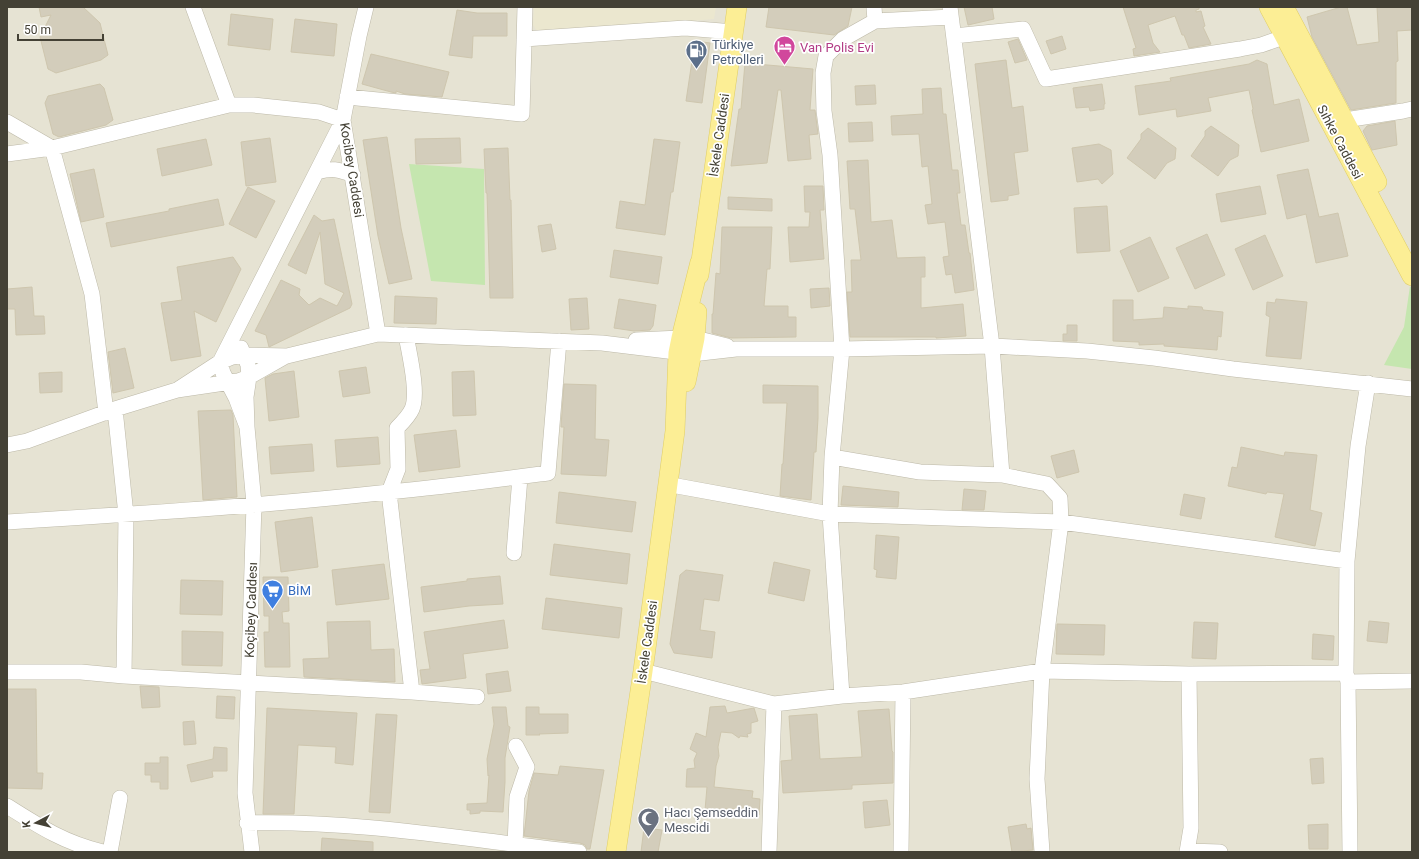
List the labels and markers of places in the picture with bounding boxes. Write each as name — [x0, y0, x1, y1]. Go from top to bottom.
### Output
hotel icon: Van Polis Evi — [772, 34, 798, 67]
place label: Türkiye Petrolleri — [712, 37, 764, 67]
fuel station icon: Türkiye Petrolleri — [684, 38, 710, 71]
place label: Van Polis Evi — [800, 40, 874, 55]
supermarket icon: BİM — [259, 577, 285, 610]
place label: BİM — [288, 583, 311, 598]
place label: Hacı Şemseddin Mescidi — [664, 805, 758, 835]
mosque icon: Hacı Şemseddin Mescidi — [636, 806, 662, 839]

